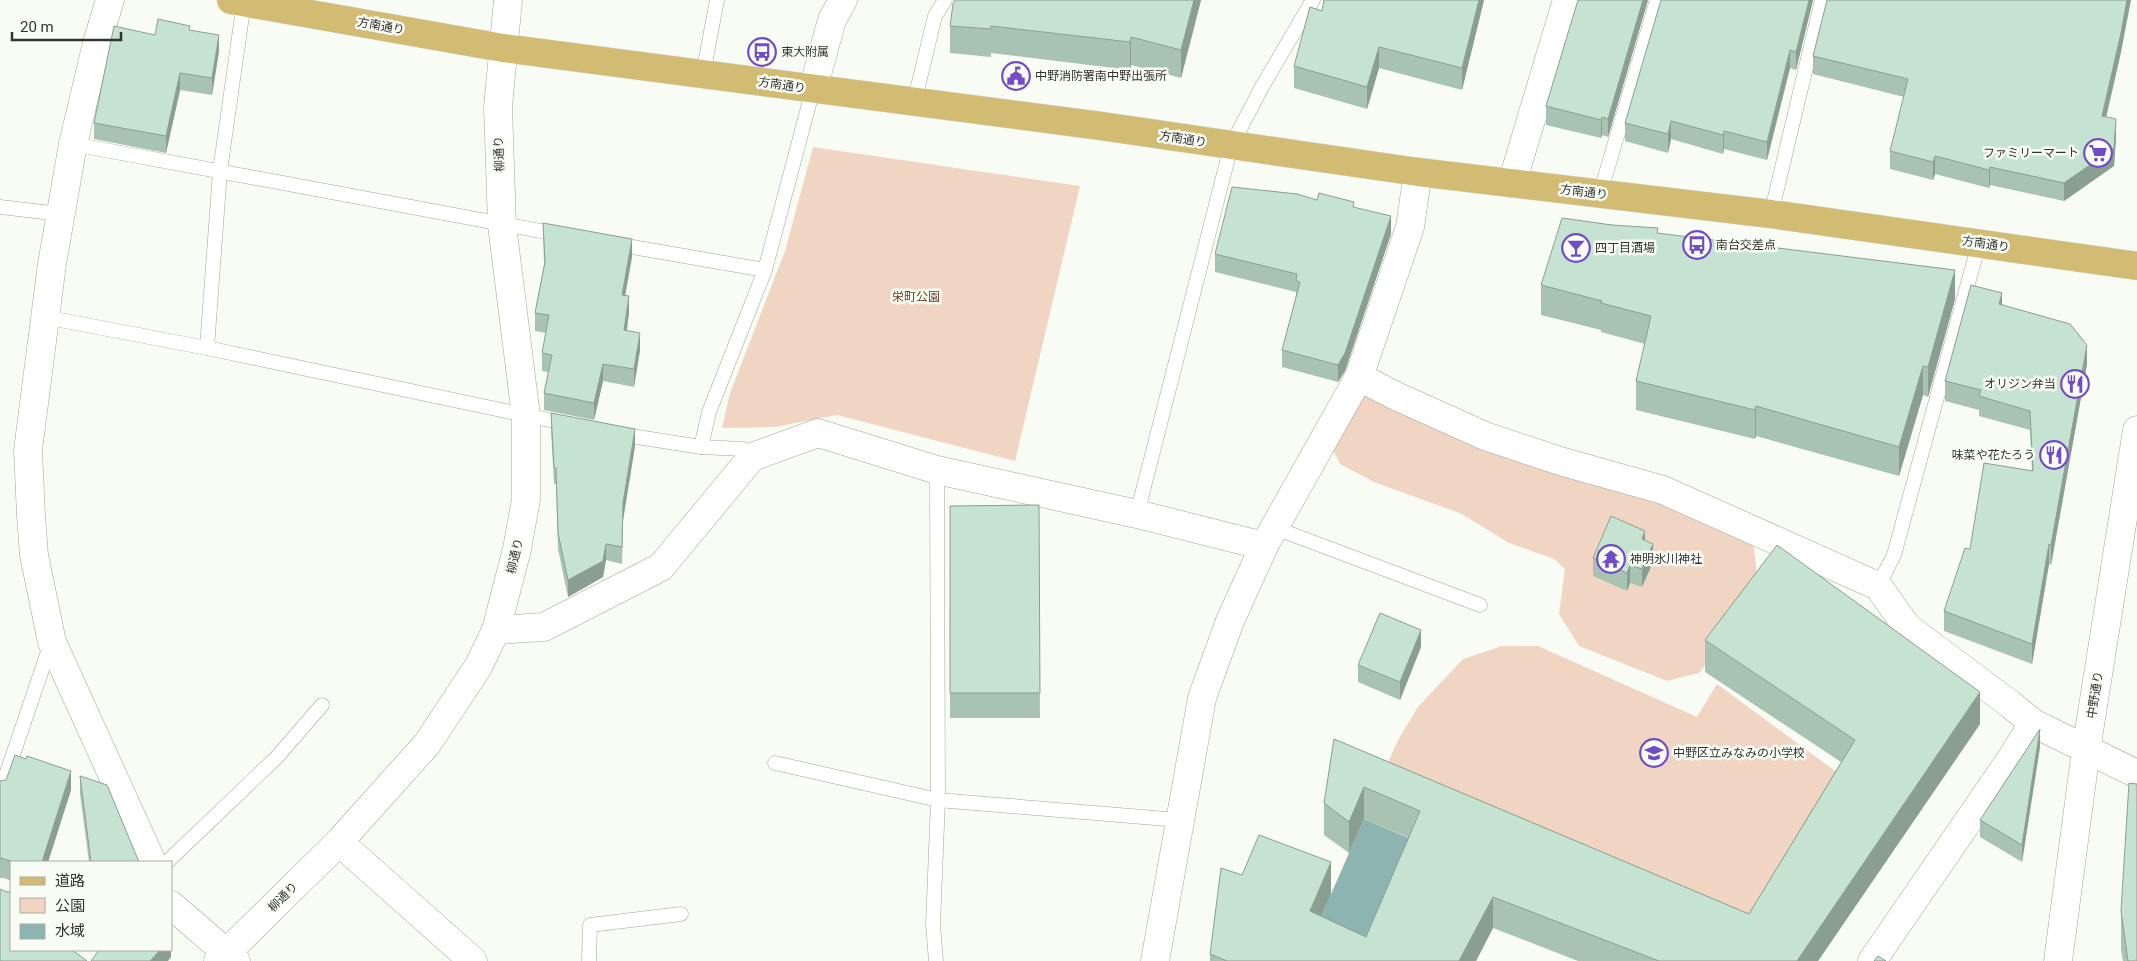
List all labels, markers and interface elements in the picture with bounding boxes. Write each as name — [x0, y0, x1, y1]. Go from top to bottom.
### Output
scale bar — [12, 10, 121, 42]
street label: 方南通り — [356, 15, 406, 37]
text: 20 m — [20, 18, 54, 36]
bus stop icon: 東大附属 — [747, 37, 777, 67]
place label: 東大附属 — [781, 45, 829, 59]
public building icon: 中野消防署南中野出張所 — [1001, 61, 1031, 91]
place label: 中野消防署南中野出張所 — [1035, 69, 1167, 83]
street label: 方南通り — [757, 75, 807, 95]
street label: 方南通り — [1158, 128, 1208, 150]
street label: 柳通り — [491, 136, 507, 172]
supermarket icon: ファミリーマート — [2083, 138, 2113, 168]
place label: ファミリーマート — [1983, 146, 2079, 160]
street label: 方南通り — [1559, 182, 1609, 202]
bus stop icon: 南台交差点 — [1682, 230, 1712, 260]
bar icon: 四丁目酒場 — [1561, 233, 1591, 263]
street label: 方南通り — [1961, 234, 2011, 254]
place label: 南台交差点 — [1716, 238, 1776, 252]
place label: 四丁目酒場 — [1595, 241, 1655, 255]
park label: 栄町公園 — [892, 290, 940, 304]
restaurant icon: オリジン弁当 — [2060, 369, 2090, 399]
place label: オリジン弁当 — [1984, 377, 2056, 391]
restaurant icon: 味菜や花たろう — [2039, 440, 2069, 470]
place label: 味菜や花たろう — [1952, 448, 2035, 462]
street label: 柳通り — [504, 537, 526, 575]
temple icon: 神明氷川神社 — [1596, 544, 1626, 574]
place label: 神明氷川神社 — [1630, 552, 1702, 566]
street label: 中野通り — [2084, 670, 2106, 720]
school or university icon: 中野区立みなみの小学校 — [1639, 738, 1669, 768]
place label: 中野区立みなみの小学校 — [1673, 746, 1805, 760]
legend — [10, 861, 172, 951]
text: 道路 — [55, 872, 85, 890]
street label: 柳通り — [265, 879, 301, 915]
text: 公園 — [55, 897, 85, 915]
text: 水域 — [55, 922, 85, 940]

